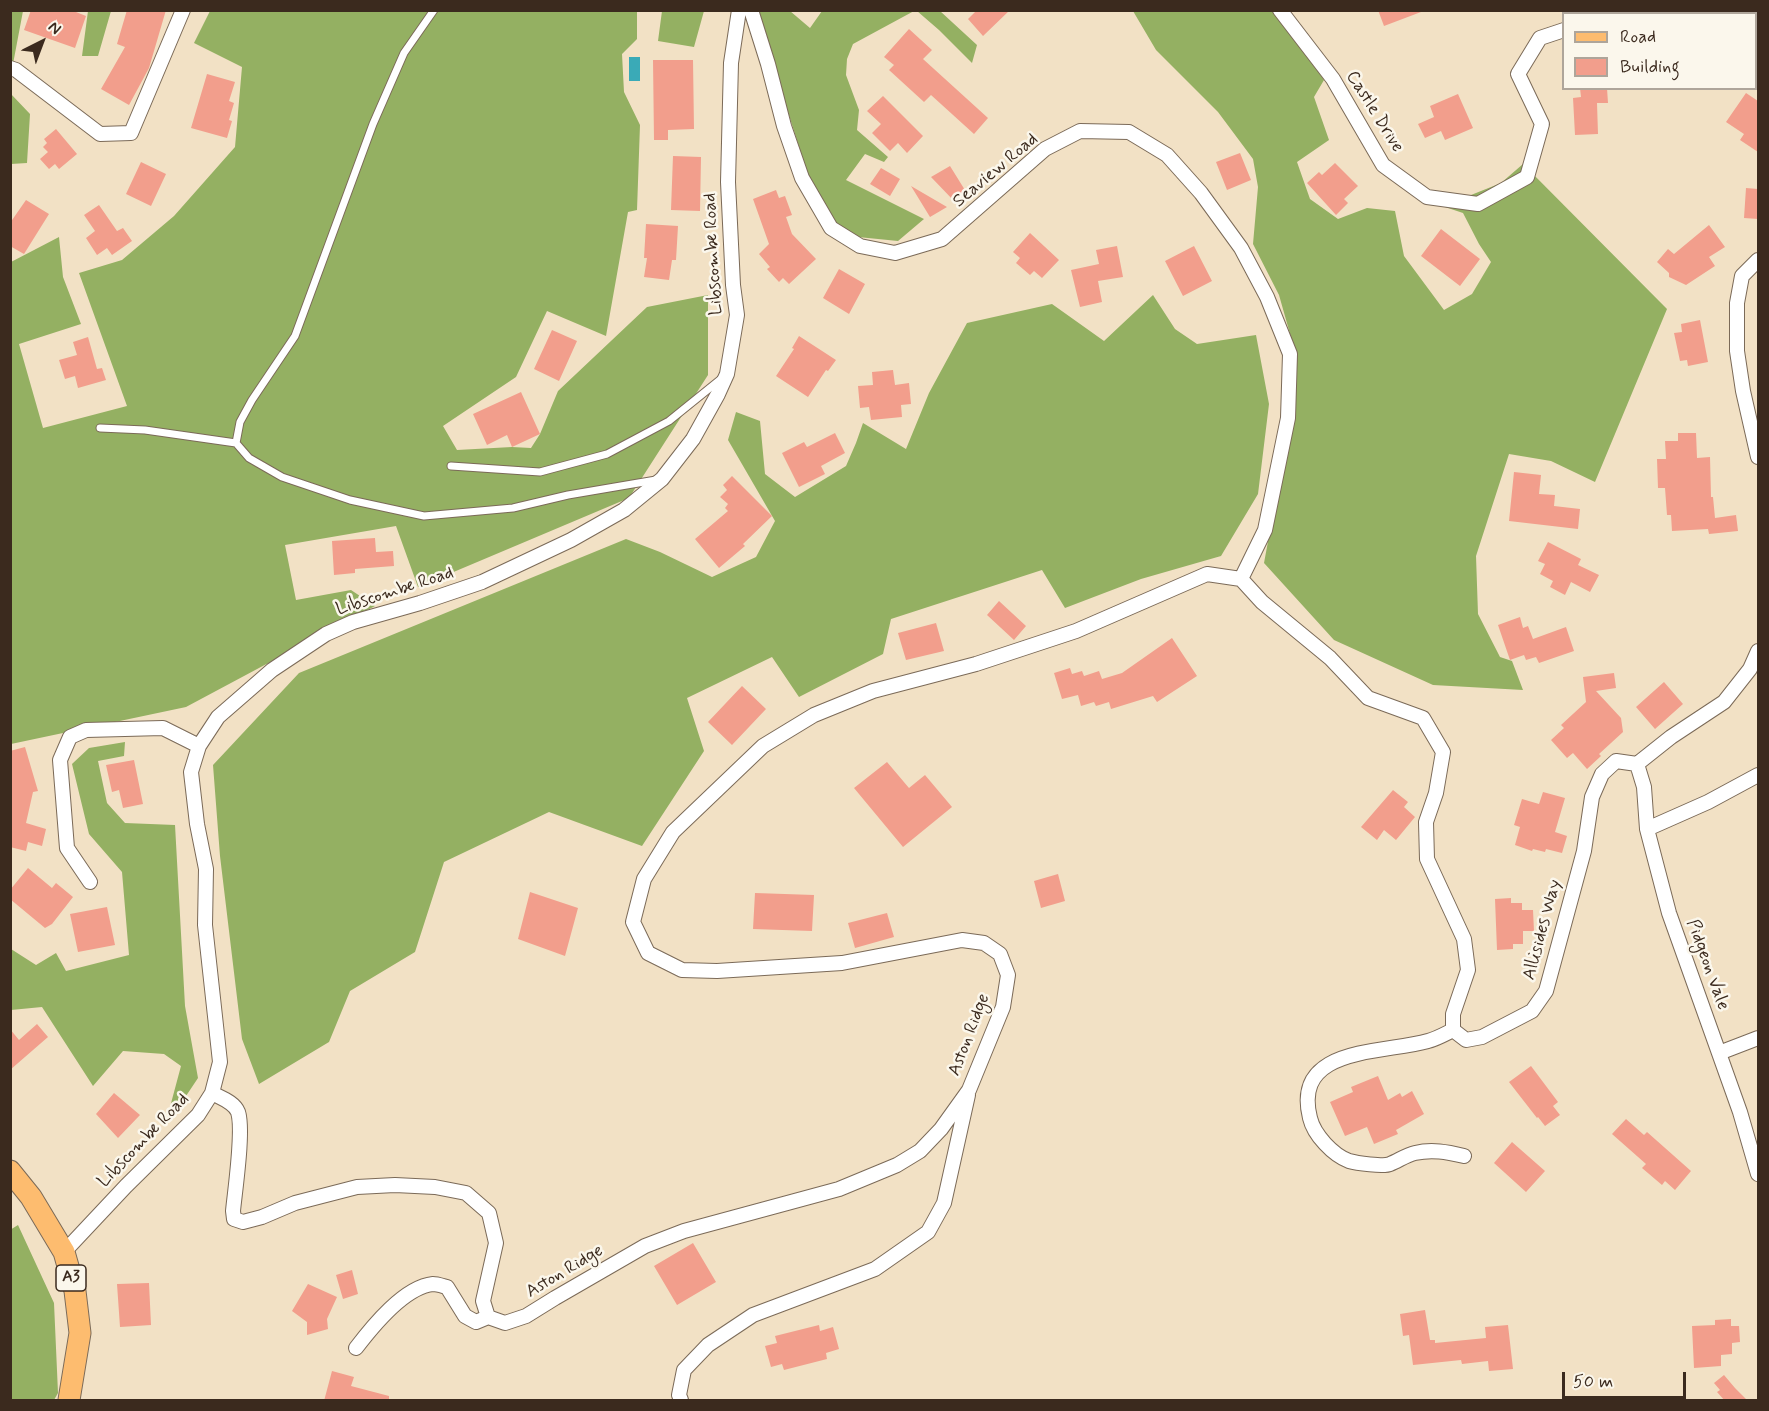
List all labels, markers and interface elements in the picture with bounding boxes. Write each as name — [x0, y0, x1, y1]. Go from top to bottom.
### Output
north arrow — [12, 12, 72, 72]
legend — [1562, 12, 1757, 90]
text: N — [43, 17, 65, 40]
text: Road — [1620, 25, 1656, 49]
text: Building — [1620, 55, 1680, 79]
street label: Castle Drive — [1340, 67, 1408, 157]
street label: Seaview Road — [949, 129, 1043, 213]
street label: Libscombe Road — [700, 192, 728, 316]
street label: Libscombe Road — [333, 563, 457, 621]
street label: Allisides Way — [1519, 877, 1567, 983]
street label: Pidgeon Vale — [1681, 917, 1733, 1013]
street label: Aston Ridge — [944, 991, 996, 1079]
street label: Libscombe Road — [94, 1089, 194, 1193]
street label: Aston Ridge — [522, 1241, 608, 1303]
road number: A3 — [56, 1265, 86, 1291]
scale bar — [1565, 1360, 1690, 1398]
text: 50 m — [1573, 1370, 1613, 1394]

